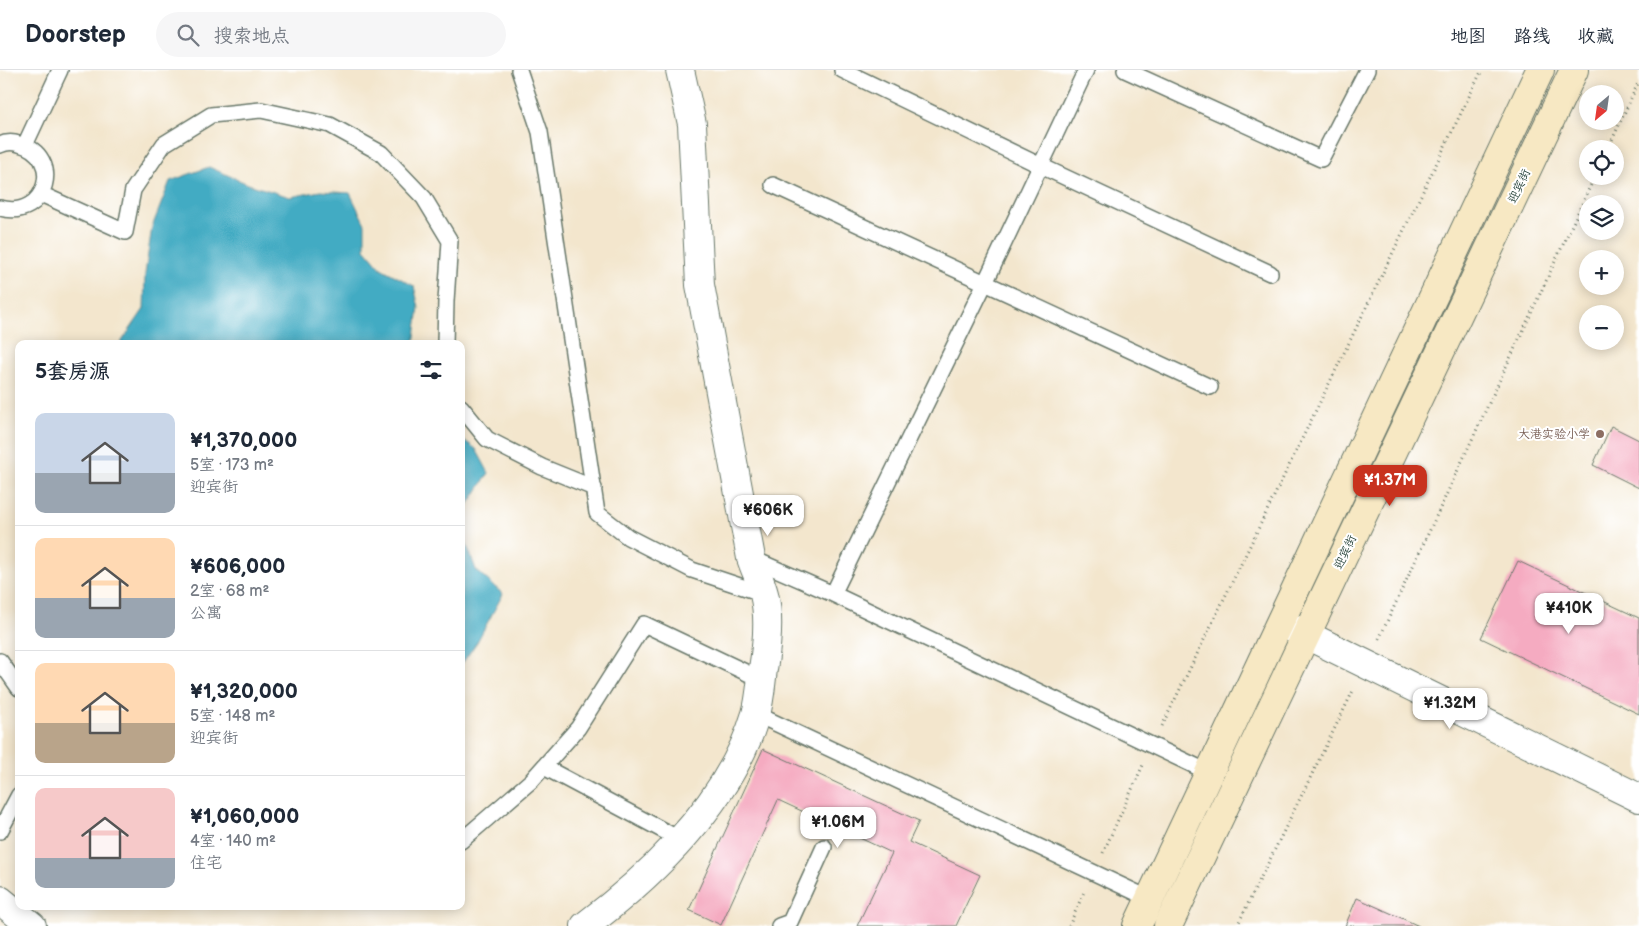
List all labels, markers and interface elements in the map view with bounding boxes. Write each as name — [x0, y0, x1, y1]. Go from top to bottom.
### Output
search box — [156, 12, 506, 57]
text: Doorstep — [25, 20, 126, 49]
icon: search — [174, 21, 202, 49]
text: 搜索地点 — [214, 25, 290, 48]
text: 地图 — [1450, 26, 1486, 47]
text: 路线 — [1514, 26, 1550, 47]
text: 收藏 — [1578, 26, 1614, 47]
north arrow — [1579, 85, 1624, 130]
map controls — [1579, 85, 1624, 350]
button: locate — [1579, 140, 1624, 185]
street label: 迎宾街 — [1505, 167, 1534, 206]
button: layers — [1579, 195, 1624, 240]
button: + — [1579, 250, 1624, 295]
button: − — [1579, 305, 1624, 350]
icon: filters — [417, 356, 445, 384]
text: 5套房源 — [35, 359, 110, 384]
place label: 大港实验小学 — [1518, 427, 1590, 442]
text: ¥1,370,000 — [190, 428, 297, 453]
marker: 大港实验小学 — [1594, 428, 1606, 440]
icon: home — [75, 433, 135, 493]
text: 5室 · 173 m² — [190, 456, 274, 475]
pin: ¥1.37M — [1349, 464, 1431, 507]
text: ¥1.37M — [1364, 471, 1416, 490]
text: 迎宾街 — [190, 478, 238, 497]
pin: ¥606K — [733, 494, 803, 537]
text: ¥606K — [743, 501, 793, 520]
street label: 迎宾街 — [1331, 533, 1360, 572]
text: ¥606,000 — [190, 554, 285, 579]
icon: home — [75, 558, 135, 618]
text: 2室 · 68 m² — [190, 582, 269, 601]
pin: ¥410K — [1534, 592, 1604, 635]
text: ¥410K — [1546, 599, 1592, 618]
text: 公寓 — [190, 604, 222, 623]
text: ¥1,320,000 — [190, 679, 298, 704]
icon: home — [75, 683, 135, 743]
pin: ¥1.32M — [1409, 688, 1491, 730]
text: ¥1.32M — [1424, 694, 1476, 713]
text: 5室 · 148 m² — [190, 707, 275, 726]
text: 迎宾街 — [190, 729, 238, 748]
text: ¥1,060,000 — [190, 804, 299, 829]
pin: ¥1.06M — [797, 806, 879, 849]
icon: home — [75, 808, 135, 868]
text: ¥1.06M — [811, 813, 865, 832]
text: 4室 · 140 m² — [190, 832, 276, 851]
text: 住宅 — [190, 854, 222, 873]

